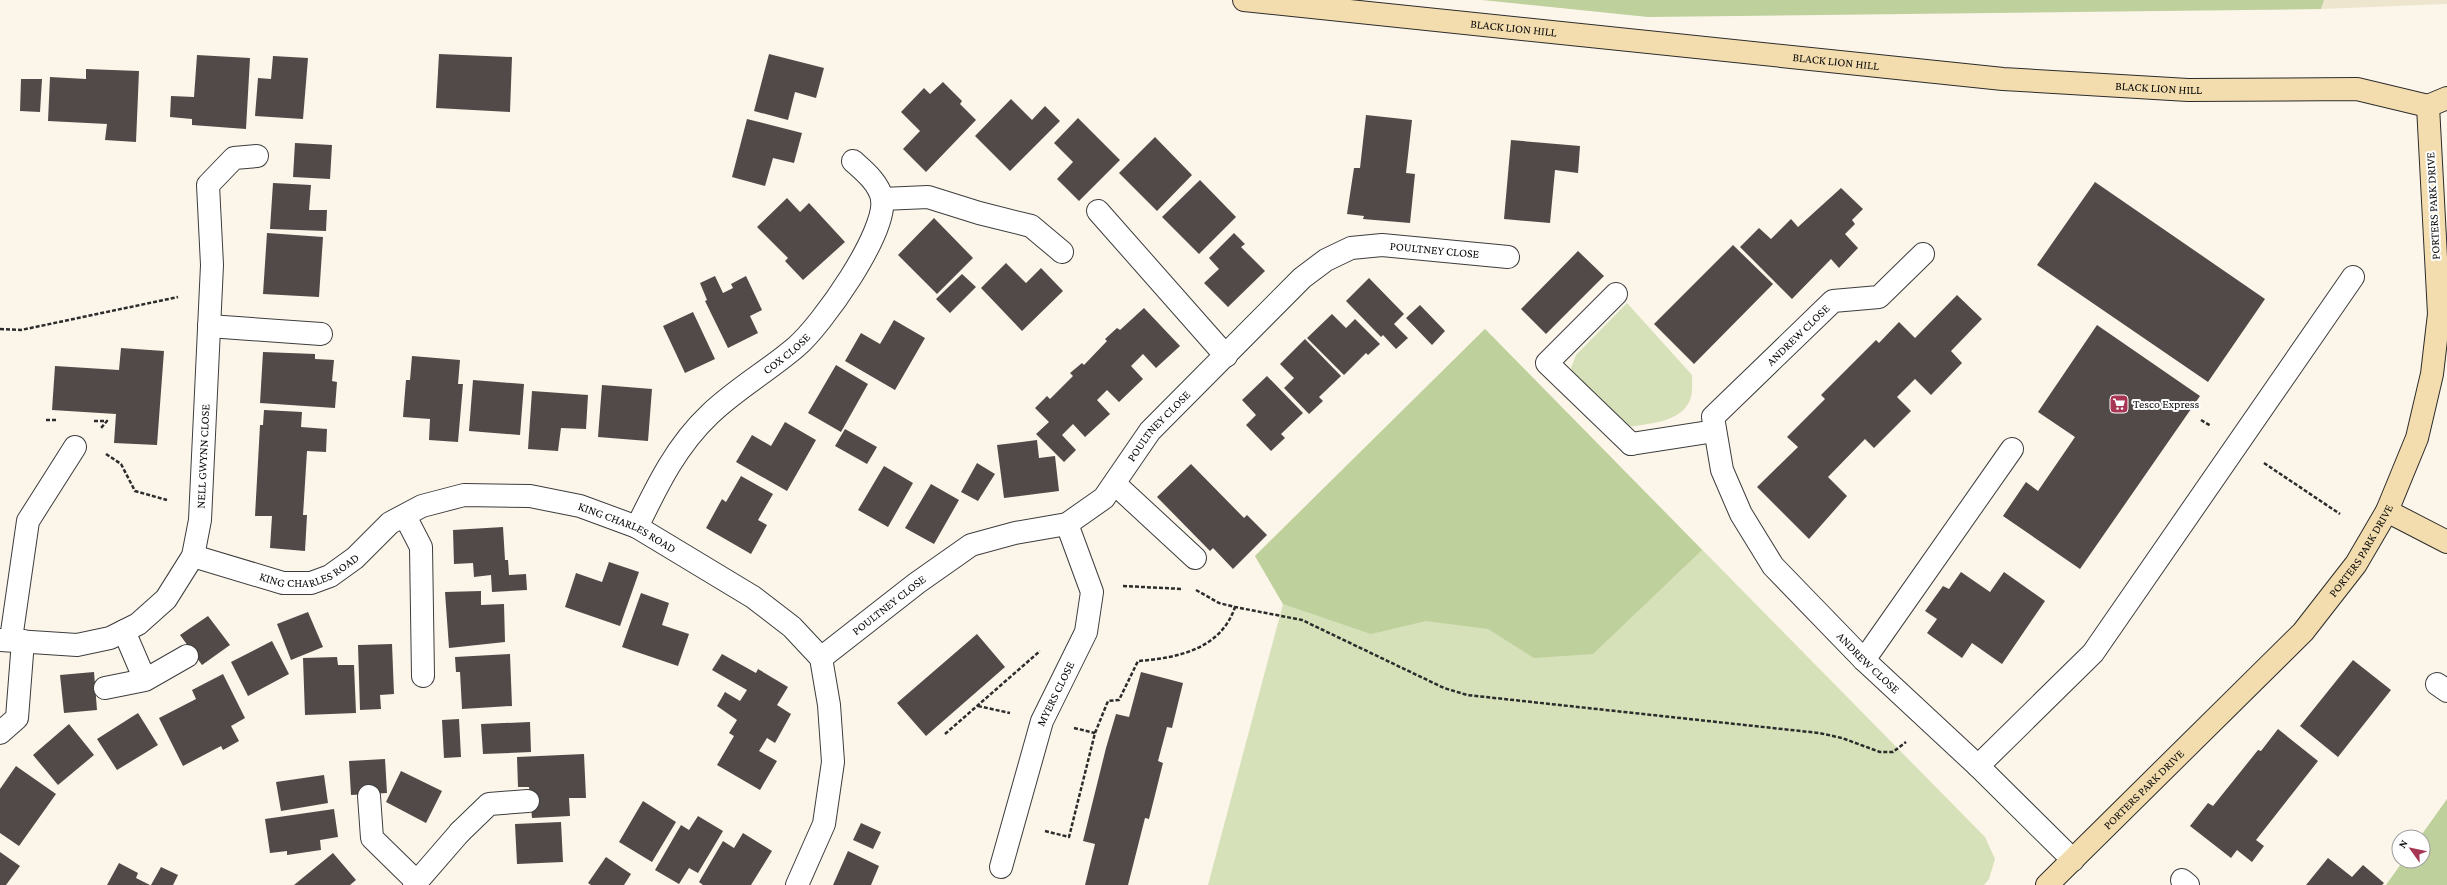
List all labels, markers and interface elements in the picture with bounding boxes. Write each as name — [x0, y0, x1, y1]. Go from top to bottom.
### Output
street label: BLACK LION HILL — [1470, 17, 1557, 40]
street label: BLACK LION HILL — [1792, 50, 1880, 73]
street label: BLACK LION HILL — [2115, 79, 2202, 97]
street label: PORTERS PARK DRIVE — [2423, 151, 2443, 260]
street label: POULTNEY CLOSE — [1389, 239, 1480, 261]
street label: ANDREW CLOSE — [1764, 301, 1833, 369]
street label: COX CLOSE — [760, 330, 814, 377]
street label: POULTNEY CLOSE — [1124, 387, 1193, 464]
supermarket icon: Tesco Express — [2108, 393, 2130, 415]
place label: Tesco Express — [2133, 397, 2199, 411]
street label: NELL GWYNN CLOSE — [194, 403, 212, 509]
street label: KING CHARLES ROAD — [576, 499, 679, 556]
street label: PORTERS PARK DRIVE — [2326, 502, 2396, 600]
street label: KING CHARLES ROAD — [258, 550, 362, 590]
street label: POULTNEY CLOSE — [849, 572, 929, 638]
street label: ANDREW CLOSE — [1834, 629, 1903, 697]
street label: MYERS CLOSE — [1034, 659, 1078, 728]
street label: PORTERS PARK DRIVE — [2100, 746, 2187, 832]
north arrow — [2391, 829, 2431, 869]
text: N — [2396, 837, 2410, 850]

